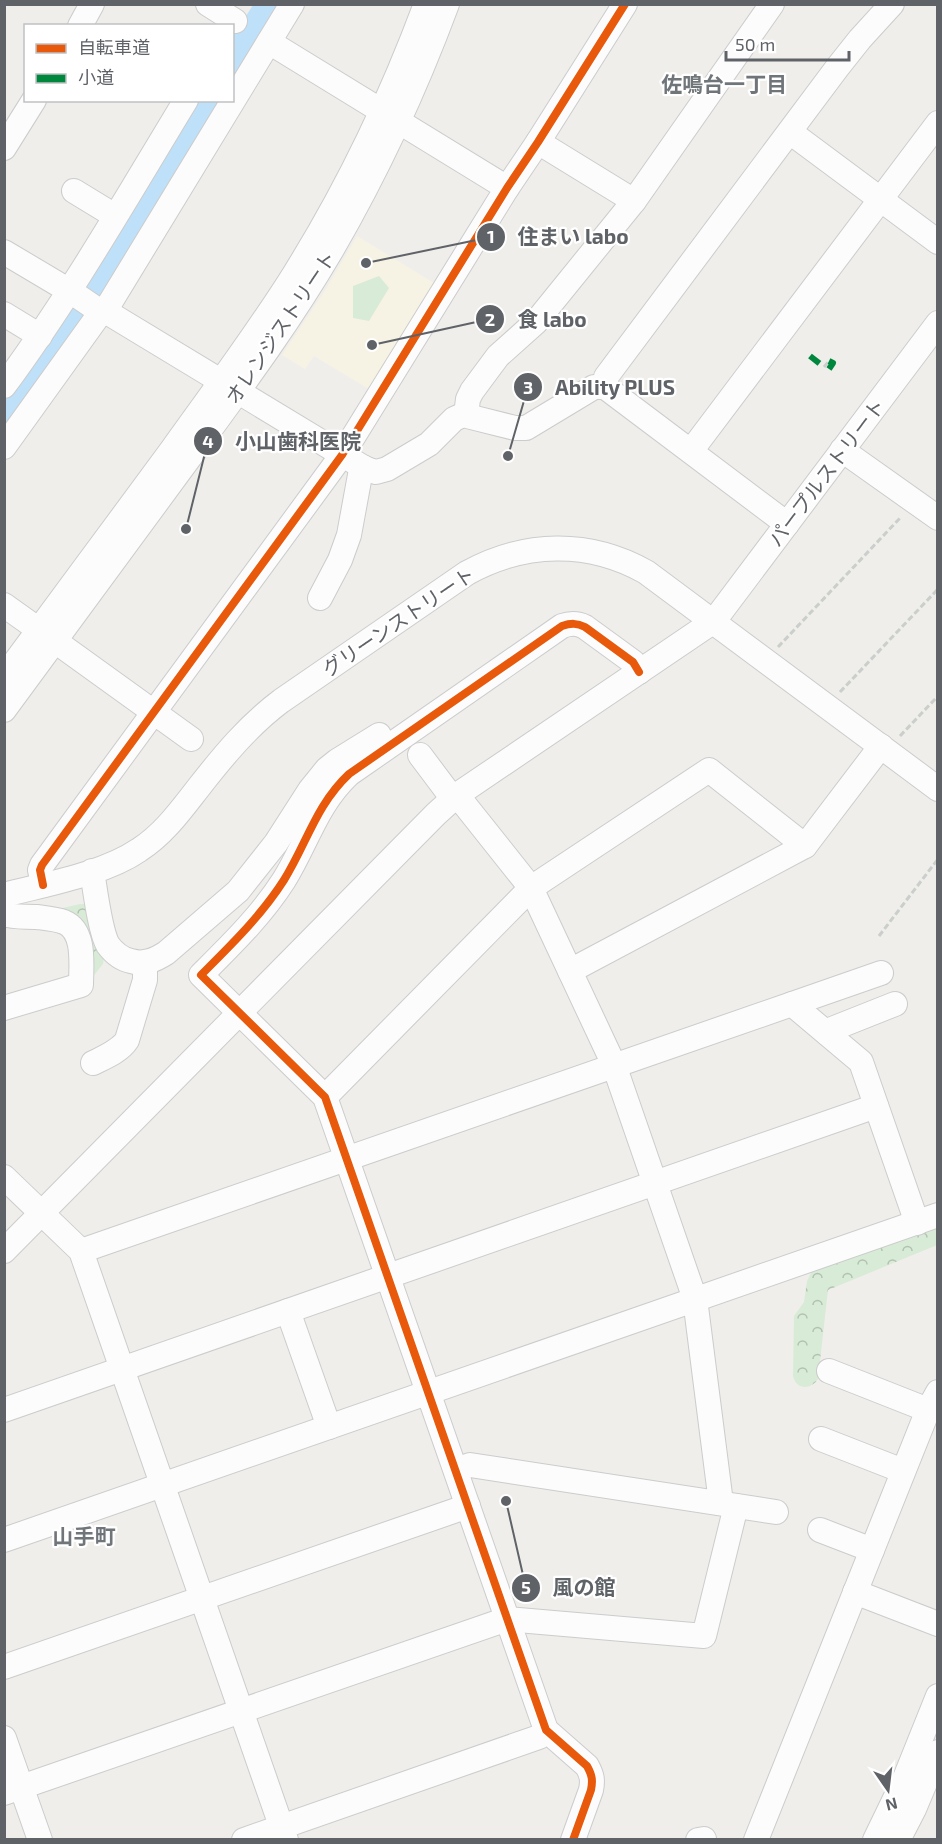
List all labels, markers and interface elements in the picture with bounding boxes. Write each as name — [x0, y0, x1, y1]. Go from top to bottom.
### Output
legend — [24, 24, 234, 102]
scale bar — [726, 24, 849, 62]
text: 50 m — [735, 33, 775, 55]
text: 自転車道 — [78, 36, 150, 58]
text: 小道 — [78, 66, 114, 88]
district label: 佐鳴台一丁目 — [661, 71, 787, 96]
callout: 住まい labo — [476, 218, 641, 257]
text: 住まい labo — [517, 223, 629, 248]
text: 1 — [487, 225, 495, 247]
street label: オレンジストリート — [220, 246, 340, 408]
callout: 食 labo — [475, 300, 598, 339]
text: 食 labo — [517, 306, 587, 331]
text: 2 — [485, 308, 495, 330]
callout: Ability PLUS — [513, 368, 687, 407]
text: Ability PLUS — [555, 374, 675, 400]
text: 3 — [523, 376, 533, 398]
street label: パープルストリート — [763, 393, 889, 551]
callout: 小山歯科医院 — [193, 422, 373, 461]
text: 小山歯科医院 — [235, 428, 361, 453]
text: 4 — [202, 430, 214, 452]
street label: グリーンストリート — [317, 561, 479, 681]
district label: 山手町 — [53, 1523, 116, 1548]
callout: 風の館 — [511, 1568, 628, 1607]
text: 風の館 — [553, 1574, 616, 1599]
text: 5 — [521, 1576, 531, 1598]
north arrow — [858, 1760, 918, 1820]
text: N — [884, 1794, 900, 1816]

